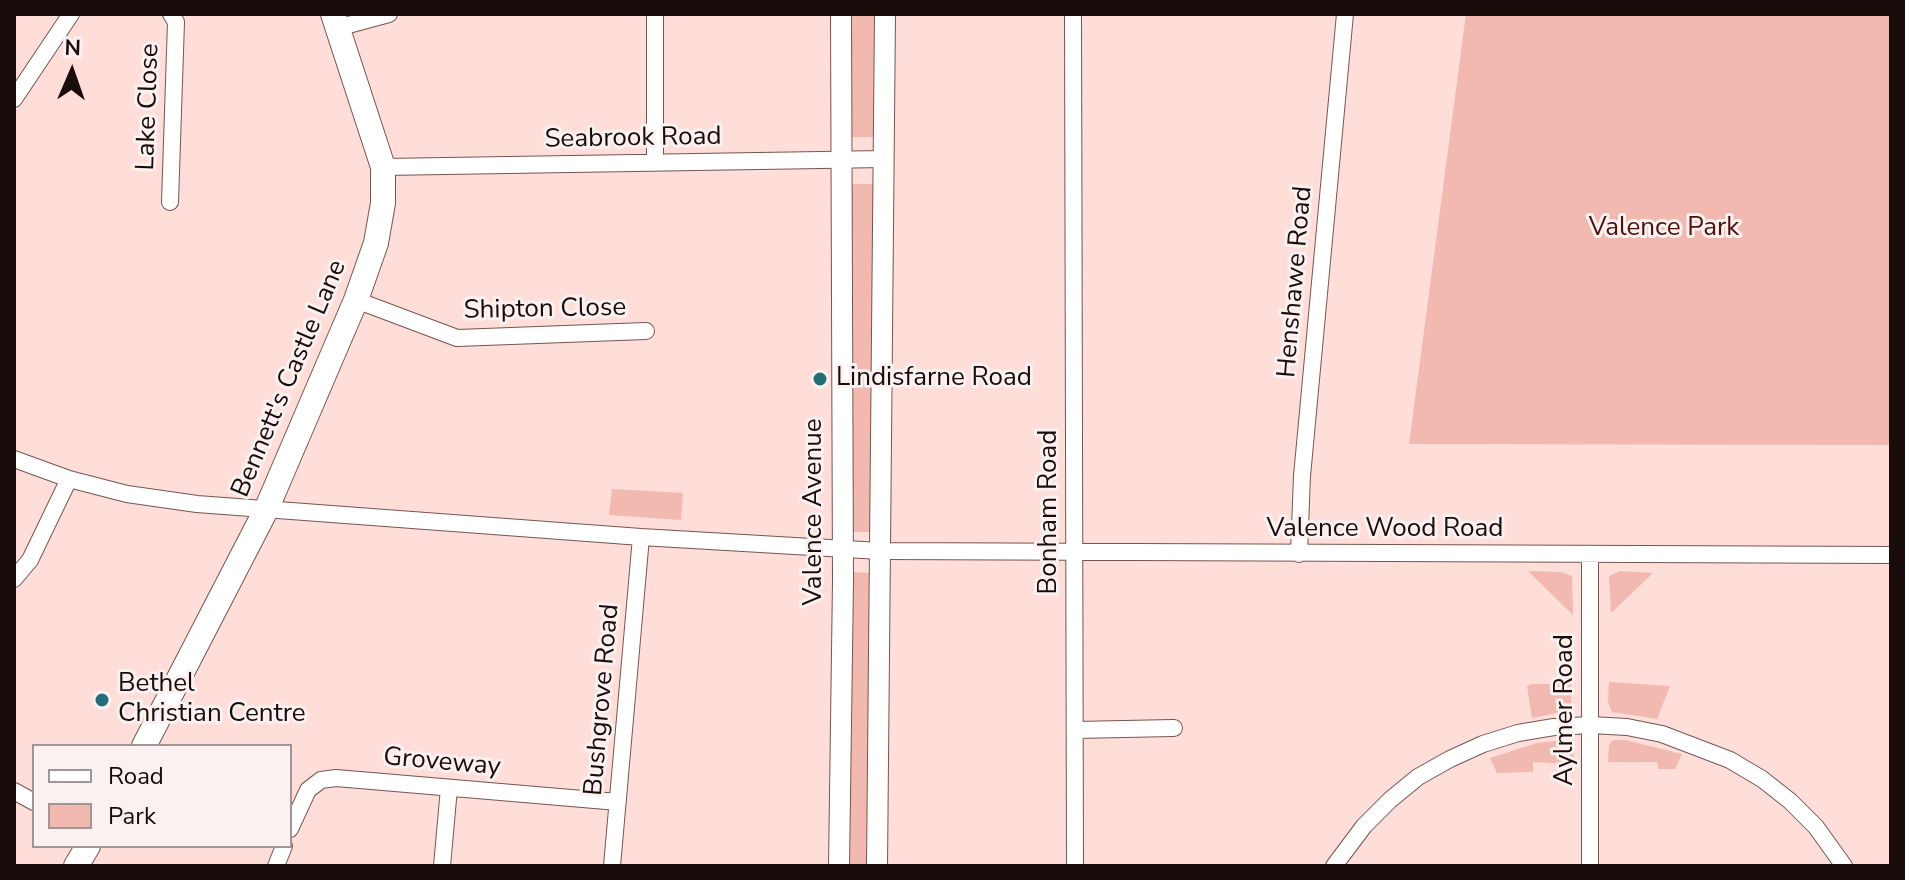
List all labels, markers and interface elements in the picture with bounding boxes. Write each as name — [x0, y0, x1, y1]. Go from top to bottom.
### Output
north arrow — [32, 32, 112, 112]
text: N — [64, 33, 82, 63]
street label: Lake Close — [131, 43, 167, 171]
street label: Seabrook Road — [544, 122, 722, 156]
street label: Henshawe Road — [1272, 185, 1320, 379]
park label: Valence Park — [1589, 213, 1739, 245]
street label: Bennett's Castle Lane — [226, 256, 354, 502]
street label: Shipton Close — [463, 293, 627, 327]
place label: Lindisfarne Road — [836, 363, 1032, 395]
marker: Lindisfarne Road — [811, 370, 829, 388]
street label: Valence Avenue — [799, 418, 831, 606]
street label: Bonham Road — [1034, 430, 1066, 594]
street label: Valence Wood Road — [1266, 514, 1504, 546]
street label: Bushgrove Road — [579, 603, 627, 797]
street label: Aylmer Road — [1550, 634, 1582, 786]
place label: Bethel Christian Centre — [118, 669, 306, 730]
marker: Bethel Christian Centre — [93, 691, 111, 709]
street label: Groveway — [382, 742, 502, 784]
legend — [32, 744, 292, 848]
text: Road — [108, 760, 164, 792]
text: Park — [108, 800, 156, 832]

